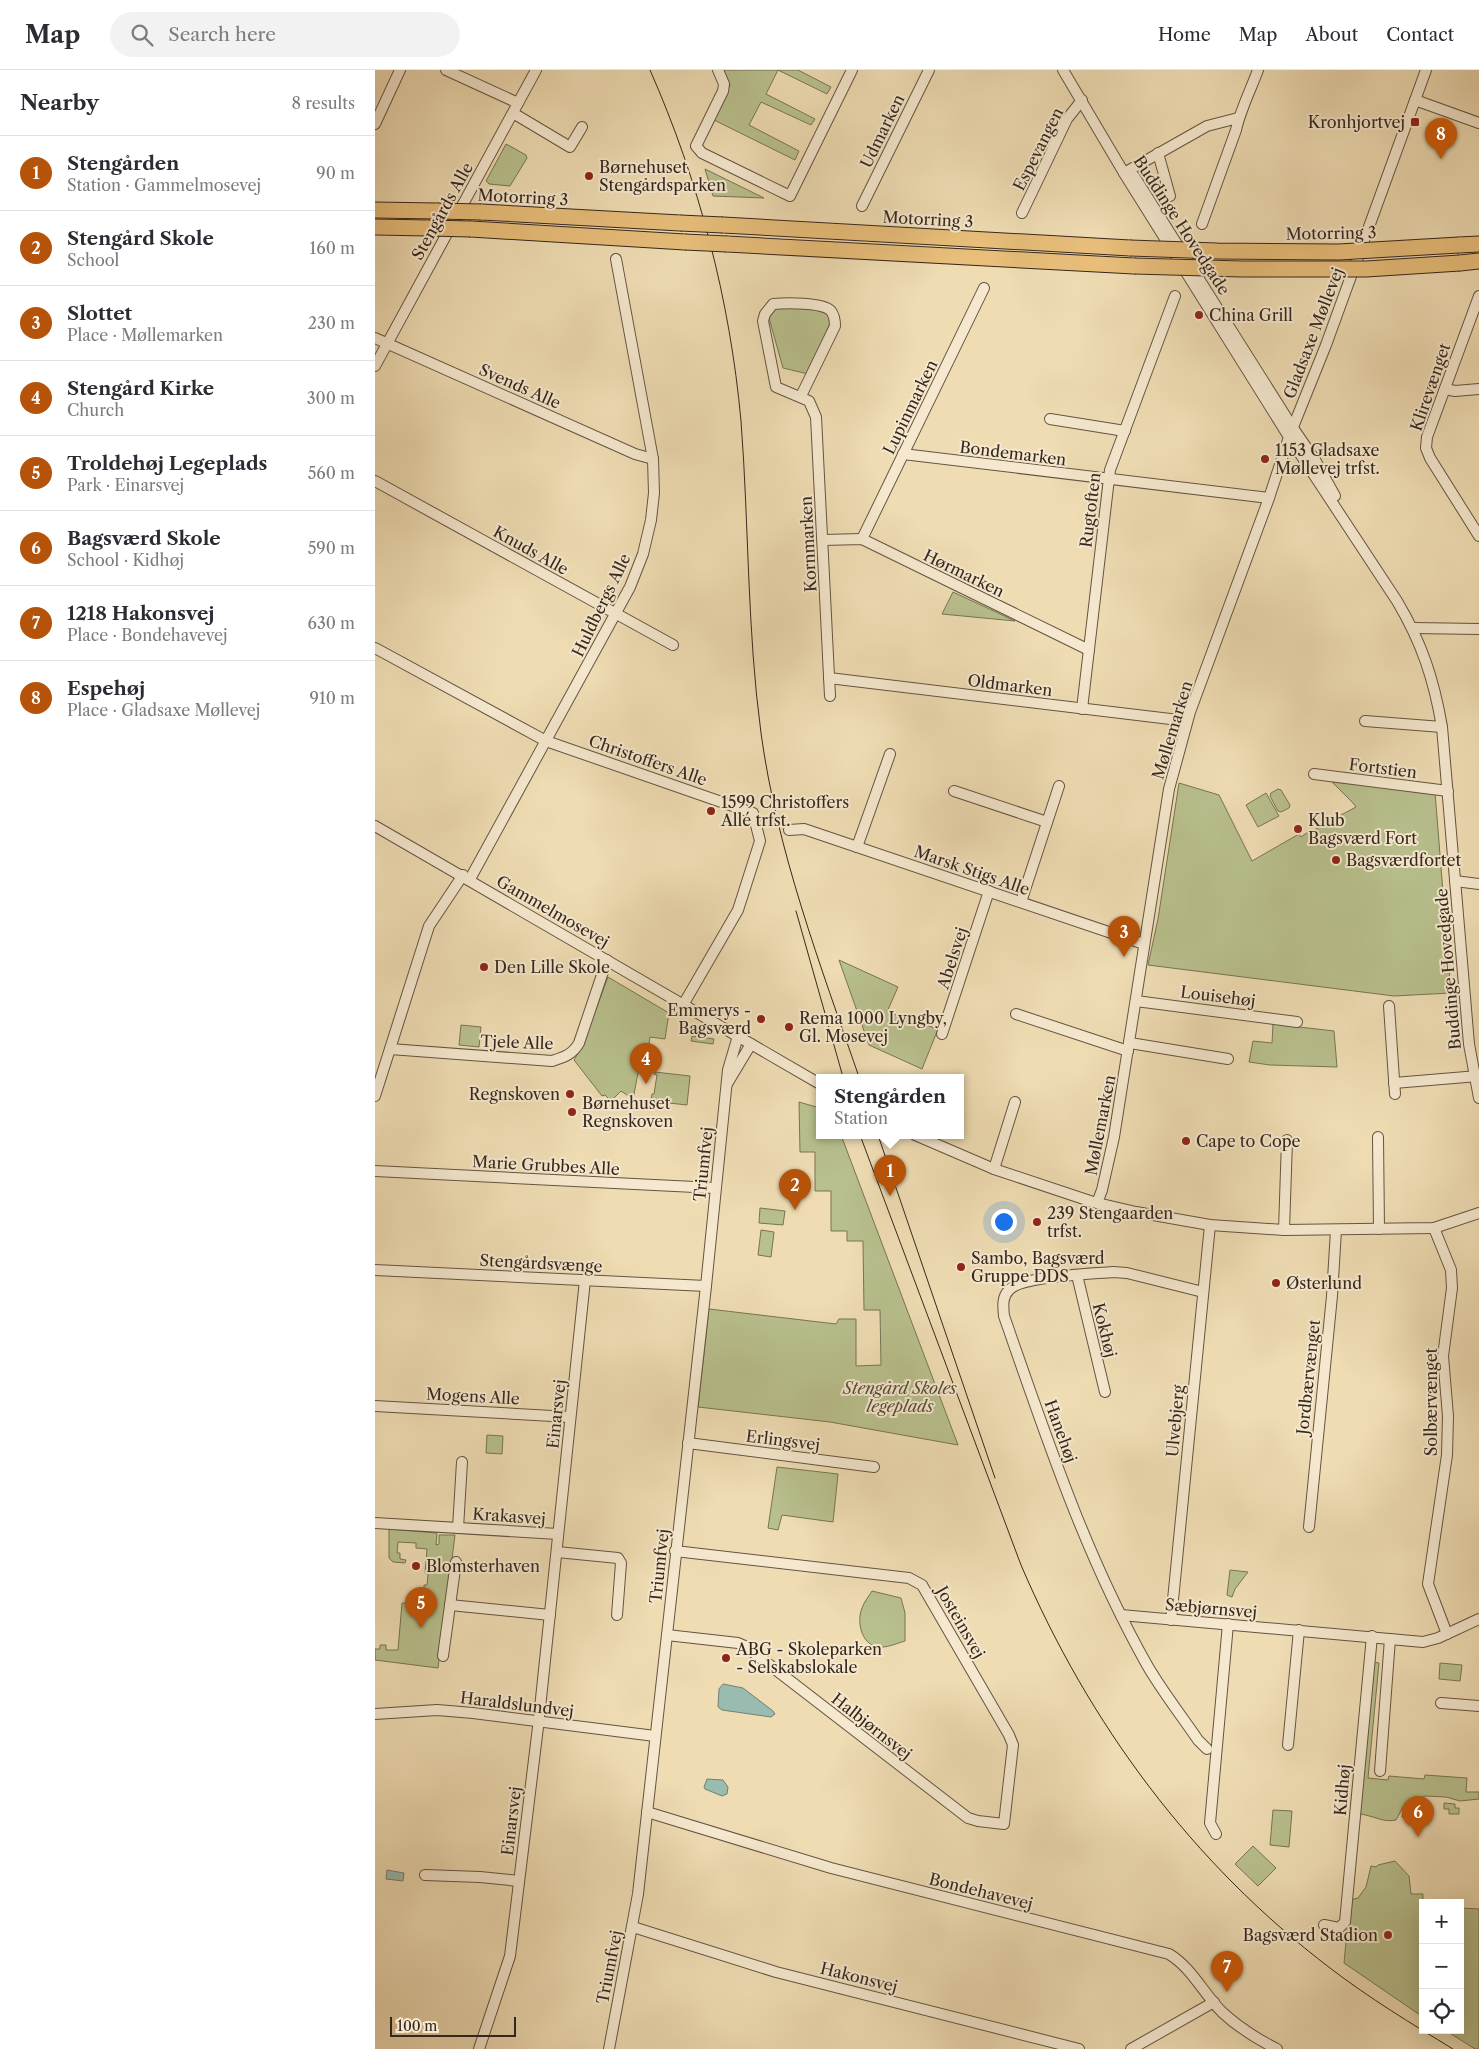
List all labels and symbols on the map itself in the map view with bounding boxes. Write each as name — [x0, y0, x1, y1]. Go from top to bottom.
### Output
street label: Udmarken — [856, 91, 908, 171]
street label: Espevangen — [1009, 104, 1067, 194]
place label: Kronhjortvej — [1308, 112, 1405, 132]
marker: Kronhjortvej — [1409, 116, 1421, 128]
pin: 8 — [1425, 118, 1457, 159]
street label: Buddinge Hovedgade — [1129, 152, 1235, 298]
place label: Børnehuset Stengårdsparken — [599, 157, 726, 195]
street label: Stengårds Alle — [407, 159, 477, 263]
marker: Børnehuset Stengårdsparken — [583, 170, 595, 182]
street label: Motorring 3 — [477, 185, 569, 209]
street label: Motorring 3 — [882, 207, 974, 231]
street label: Motorring 3 — [1285, 222, 1377, 244]
street label: Gladsaxe Møllevej — [1279, 264, 1347, 402]
place label: China Grill — [1209, 305, 1293, 325]
marker: China Grill — [1193, 309, 1205, 321]
street label: Klirevænget — [1406, 340, 1455, 434]
street label: Lupinmarken — [878, 356, 942, 458]
street label: Svends Alle — [476, 359, 564, 413]
street label: Bondemarken — [958, 437, 1068, 469]
place label: 1153 Gladsaxe Møllevej trfst. — [1275, 440, 1380, 478]
marker: 1153 Gladsaxe Møllevej trfst. — [1259, 453, 1271, 465]
street label: Rugtoften — [1075, 471, 1105, 549]
street label: Kornmarken — [795, 495, 821, 593]
street label: Knuds Alle — [490, 521, 572, 579]
street label: Hørmarken — [920, 545, 1008, 601]
street label: Huldbergs Alle — [567, 550, 635, 660]
street label: Oldmarken — [966, 670, 1054, 700]
street label: Møllemarken — [1148, 678, 1196, 782]
street label: Christoffers Alle — [586, 730, 710, 790]
street label: Fortstien — [1348, 754, 1418, 782]
place label: 1599 Christoffers Allé trfst. — [720, 792, 849, 830]
marker: 1599 Christoffers Allé trfst. — [705, 805, 717, 817]
place label: Klub Bagsværd Fort — [1308, 810, 1417, 848]
marker: Klub Bagsværd Fort — [1292, 823, 1304, 835]
street label: Marsk Stigs Alle — [912, 841, 1032, 899]
place label: Bagsværdfortet — [1346, 850, 1461, 870]
marker: Bagsværdfortet — [1330, 854, 1342, 866]
street label: Gammelmosevej — [493, 871, 613, 951]
street label: Buddinge Hovedgade — [1431, 887, 1465, 1051]
pin: 3 — [1108, 916, 1140, 957]
street label: Abelsvej — [932, 925, 971, 992]
place label: Den Lille Skole — [494, 957, 610, 977]
marker: Den Lille Skole — [478, 961, 490, 973]
street label: Louisehøj — [1179, 981, 1257, 1011]
place label: Emmerys - Bagsværd — [667, 1000, 751, 1038]
place label: Rema 1000 Lyngby, Gl. Mosevej — [799, 1008, 947, 1046]
marker: Emmerys - Bagsværd — [755, 1013, 767, 1025]
marker: Rema 1000 Lyngby, Gl. Mosevej — [783, 1021, 795, 1033]
street label: Tjele Alle — [480, 1031, 554, 1053]
pin: 4 — [630, 1043, 662, 1084]
street label: Møllemarken — [1080, 1073, 1120, 1177]
place label: Regnskoven — [469, 1084, 560, 1104]
marker: Regnskoven — [564, 1088, 576, 1100]
place label: Børnehuset Regnskoven — [582, 1093, 673, 1131]
marker: Børnehuset Regnskoven — [566, 1106, 578, 1118]
street label: Triumfvej — [689, 1126, 717, 1202]
place label: Cape to Cope — [1196, 1131, 1301, 1151]
marker: Cape to Cope — [1180, 1135, 1192, 1147]
street label: Marie Grubbes Alle — [472, 1151, 620, 1179]
pin: 1 — [874, 1155, 906, 1196]
pin: 2 — [779, 1169, 811, 1210]
place label: 239 Stengaarden trfst. — [1047, 1203, 1173, 1241]
your location — [991, 1209, 1017, 1235]
marker: 239 Stengaarden trfst. — [1031, 1216, 1043, 1228]
place label: Sambo, Bagsværd Gruppe DDS — [971, 1248, 1105, 1286]
street label: Stengårdsvænge — [479, 1250, 603, 1276]
marker: Sambo, Bagsværd Gruppe DDS — [955, 1261, 967, 1273]
place label: Østerlund — [1286, 1273, 1362, 1293]
marker: Østerlund — [1270, 1277, 1282, 1289]
street label: Kokhøj — [1089, 1301, 1121, 1359]
street label: Jordbærvænget — [1292, 1318, 1324, 1439]
street label: Solbærvænget — [1421, 1347, 1441, 1456]
street label: Einarsvej — [542, 1378, 570, 1450]
park label: Stengård Skoles legeplads — [842, 1378, 957, 1416]
street label: Mogens Alle — [426, 1384, 520, 1408]
street label: Ulvebjerg — [1162, 1384, 1188, 1458]
street label: Hanehøj — [1040, 1397, 1082, 1465]
street label: Erlingsvej — [745, 1426, 821, 1454]
street label: Krakasvej — [472, 1503, 546, 1529]
street label: Triumfvej — [645, 1528, 673, 1604]
place label: Blomsterhaven — [426, 1556, 540, 1576]
marker: Blomsterhaven — [410, 1560, 422, 1572]
street label: Josteinsvej — [931, 1580, 990, 1662]
pin: 5 — [405, 1587, 437, 1628]
street label: Sæbjørnsvej — [1164, 1594, 1258, 1622]
place label: ABG - Skoleparken - Selskabslokale — [735, 1639, 882, 1677]
marker: ABG - Skoleparken - Selskabslokale — [720, 1652, 732, 1664]
street label: Haraldslundvej — [459, 1687, 575, 1721]
street label: Halbjørnsvej — [828, 1688, 916, 1764]
street label: Kidhøj — [1330, 1763, 1354, 1817]
street label: Einarsvej — [497, 1785, 525, 1857]
pin: 6 — [1402, 1796, 1434, 1837]
street label: Bondehavevej — [927, 1868, 1035, 1914]
place label: Bagsværd Stadion — [1243, 1925, 1378, 1945]
street label: Triumfvej — [592, 1928, 626, 2006]
marker: Bagsværd Stadion — [1382, 1929, 1394, 1941]
pin: 7 — [1211, 1951, 1243, 1992]
street label: Hakonsvej — [818, 1958, 900, 1996]
scale bar — [390, 2014, 516, 2037]

